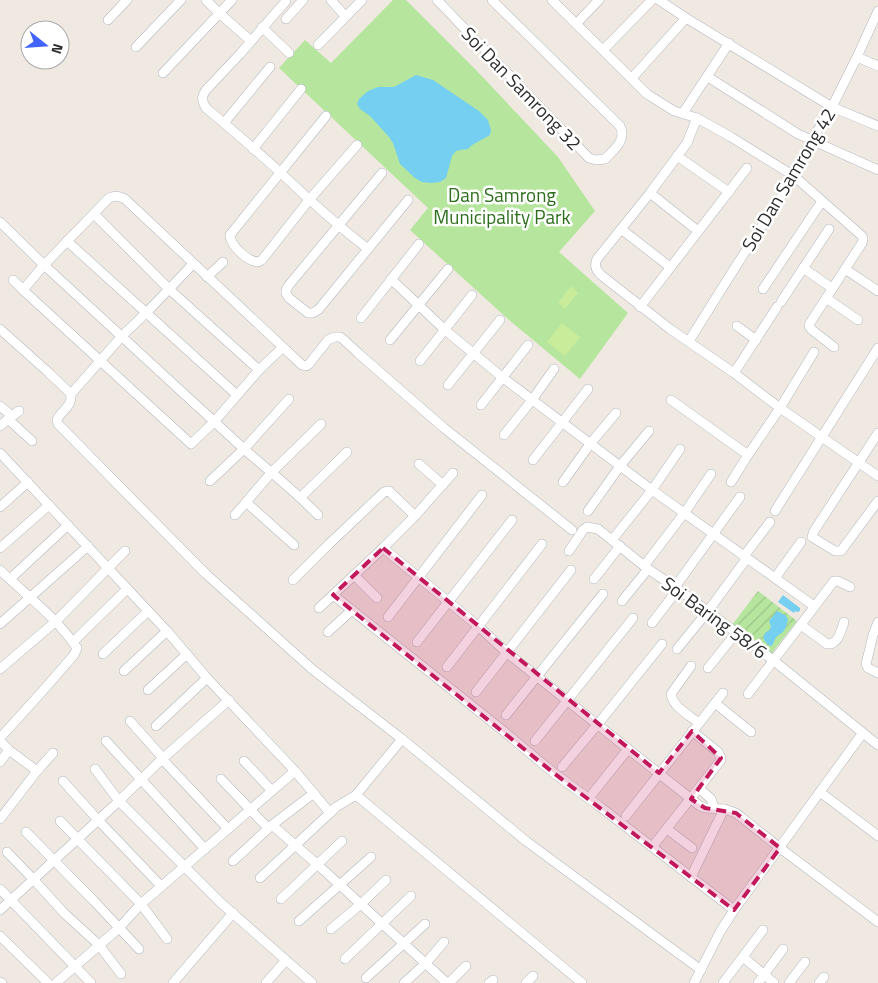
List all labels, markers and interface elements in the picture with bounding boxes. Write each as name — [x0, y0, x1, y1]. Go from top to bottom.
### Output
north arrow — [20, 20, 70, 70]
street label: Soi Dan Samrong 32 — [455, 20, 589, 156]
text: N — [46, 41, 69, 57]
street label: Soi Dan Samrong 42 — [734, 102, 842, 256]
park label: Dan Samrong Municipality Park — [433, 180, 571, 231]
street label: Soi Baring 58/6 — [656, 569, 774, 665]

